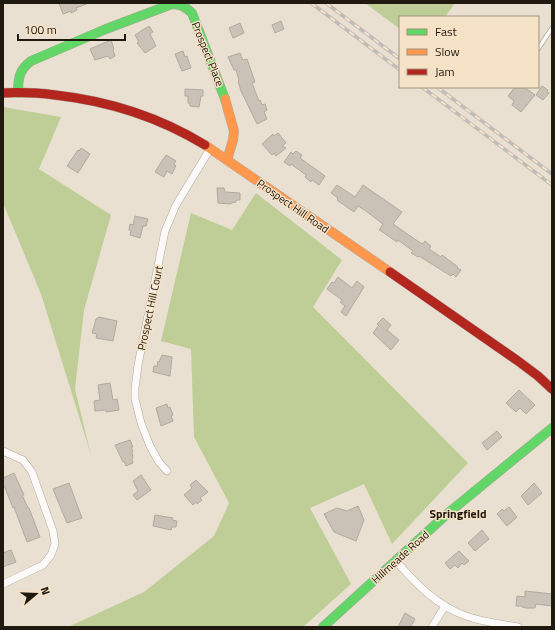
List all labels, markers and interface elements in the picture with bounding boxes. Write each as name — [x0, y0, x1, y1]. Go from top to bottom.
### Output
scale bar — [18, 16, 125, 42]
legend — [399, 16, 539, 88]
street label: Prospect Place — [188, 19, 228, 89]
text: 100 m — [24, 20, 57, 39]
text: Fast — [435, 22, 458, 41]
text: Slow — [435, 42, 460, 61]
text: Jam — [435, 62, 455, 81]
street label: Prospect Hill Road — [254, 175, 332, 237]
street label: Prospect Hill Court — [133, 264, 167, 352]
district label: Springfield — [430, 504, 487, 523]
street label: Hillmeade Road — [368, 527, 433, 587]
north arrow — [16, 574, 56, 614]
text: N — [37, 585, 54, 597]

